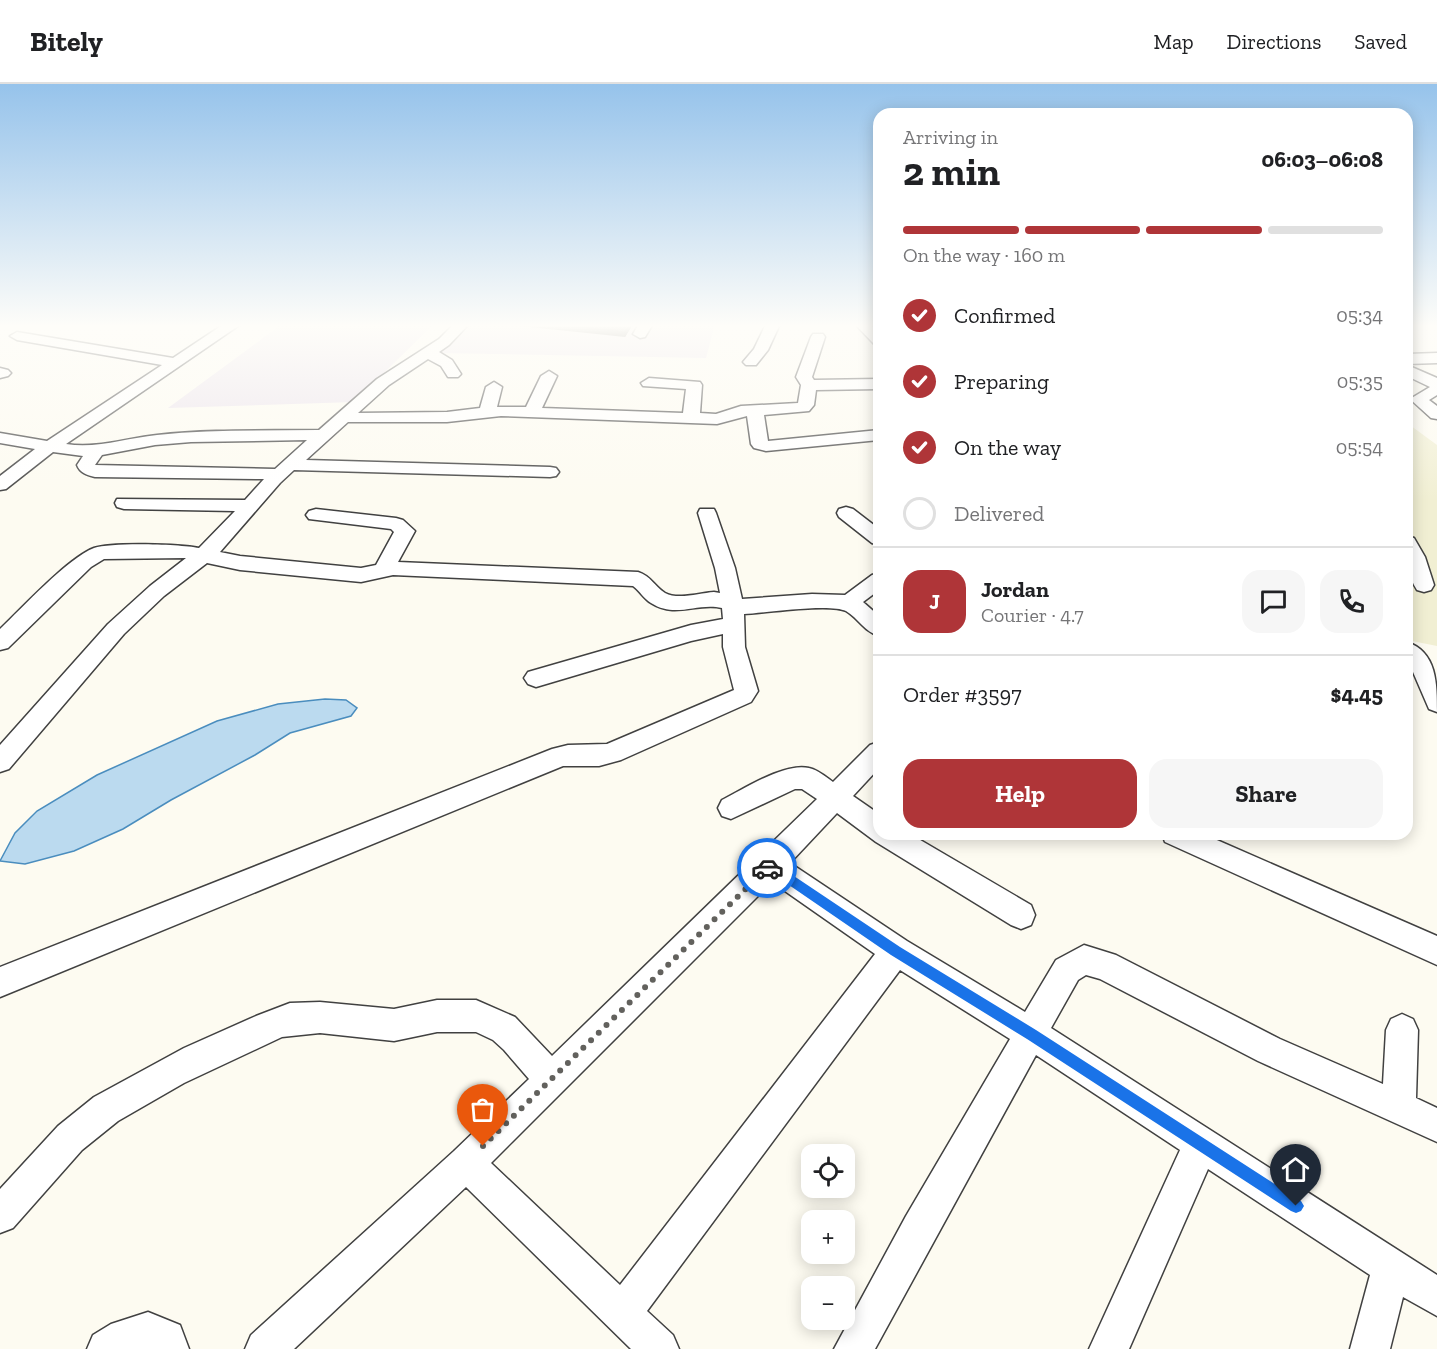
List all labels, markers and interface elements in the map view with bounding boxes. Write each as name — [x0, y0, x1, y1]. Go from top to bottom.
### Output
text: Bitely — [30, 25, 103, 58]
text: Map — [1154, 29, 1194, 54]
text: Directions — [1227, 29, 1321, 54]
text: Saved — [1354, 29, 1407, 54]
text: Arriving in — [903, 125, 998, 149]
text: 06:03–06:08 — [1261, 146, 1383, 173]
text: 2 min — [903, 148, 1000, 195]
text: On the way · 160 m — [903, 243, 1065, 267]
icon: check — [903, 299, 936, 332]
text: Confirmed — [954, 302, 1055, 329]
text: 05:34 — [1336, 303, 1383, 327]
icon: check — [903, 365, 936, 398]
text: Preparing — [954, 368, 1049, 395]
text: 05:35 — [1337, 369, 1383, 393]
icon: check — [903, 431, 936, 464]
text: On the way — [954, 434, 1061, 461]
text: 05:54 — [1336, 435, 1383, 459]
text: Delivered — [954, 500, 1044, 527]
button: chat — [1242, 570, 1305, 633]
button: phone — [1320, 570, 1383, 633]
text: Jordan — [981, 576, 1049, 603]
text: J — [929, 588, 940, 615]
text: Courier · 4.7 — [981, 603, 1084, 627]
text: Order #3597 — [903, 681, 1022, 708]
text: $4.45 — [1331, 681, 1383, 708]
button: Help — [903, 759, 1137, 828]
button: Share — [1149, 759, 1383, 828]
courier — [737, 838, 797, 898]
icon: car — [751, 852, 784, 885]
pin — [457, 1084, 508, 1146]
icon: bag — [466, 1093, 499, 1126]
map controls — [801, 1144, 855, 1330]
button: locate — [801, 1144, 855, 1198]
pin — [1270, 1144, 1321, 1206]
icon: home — [1279, 1153, 1312, 1186]
button: + — [801, 1210, 855, 1264]
button: − — [801, 1276, 855, 1330]

